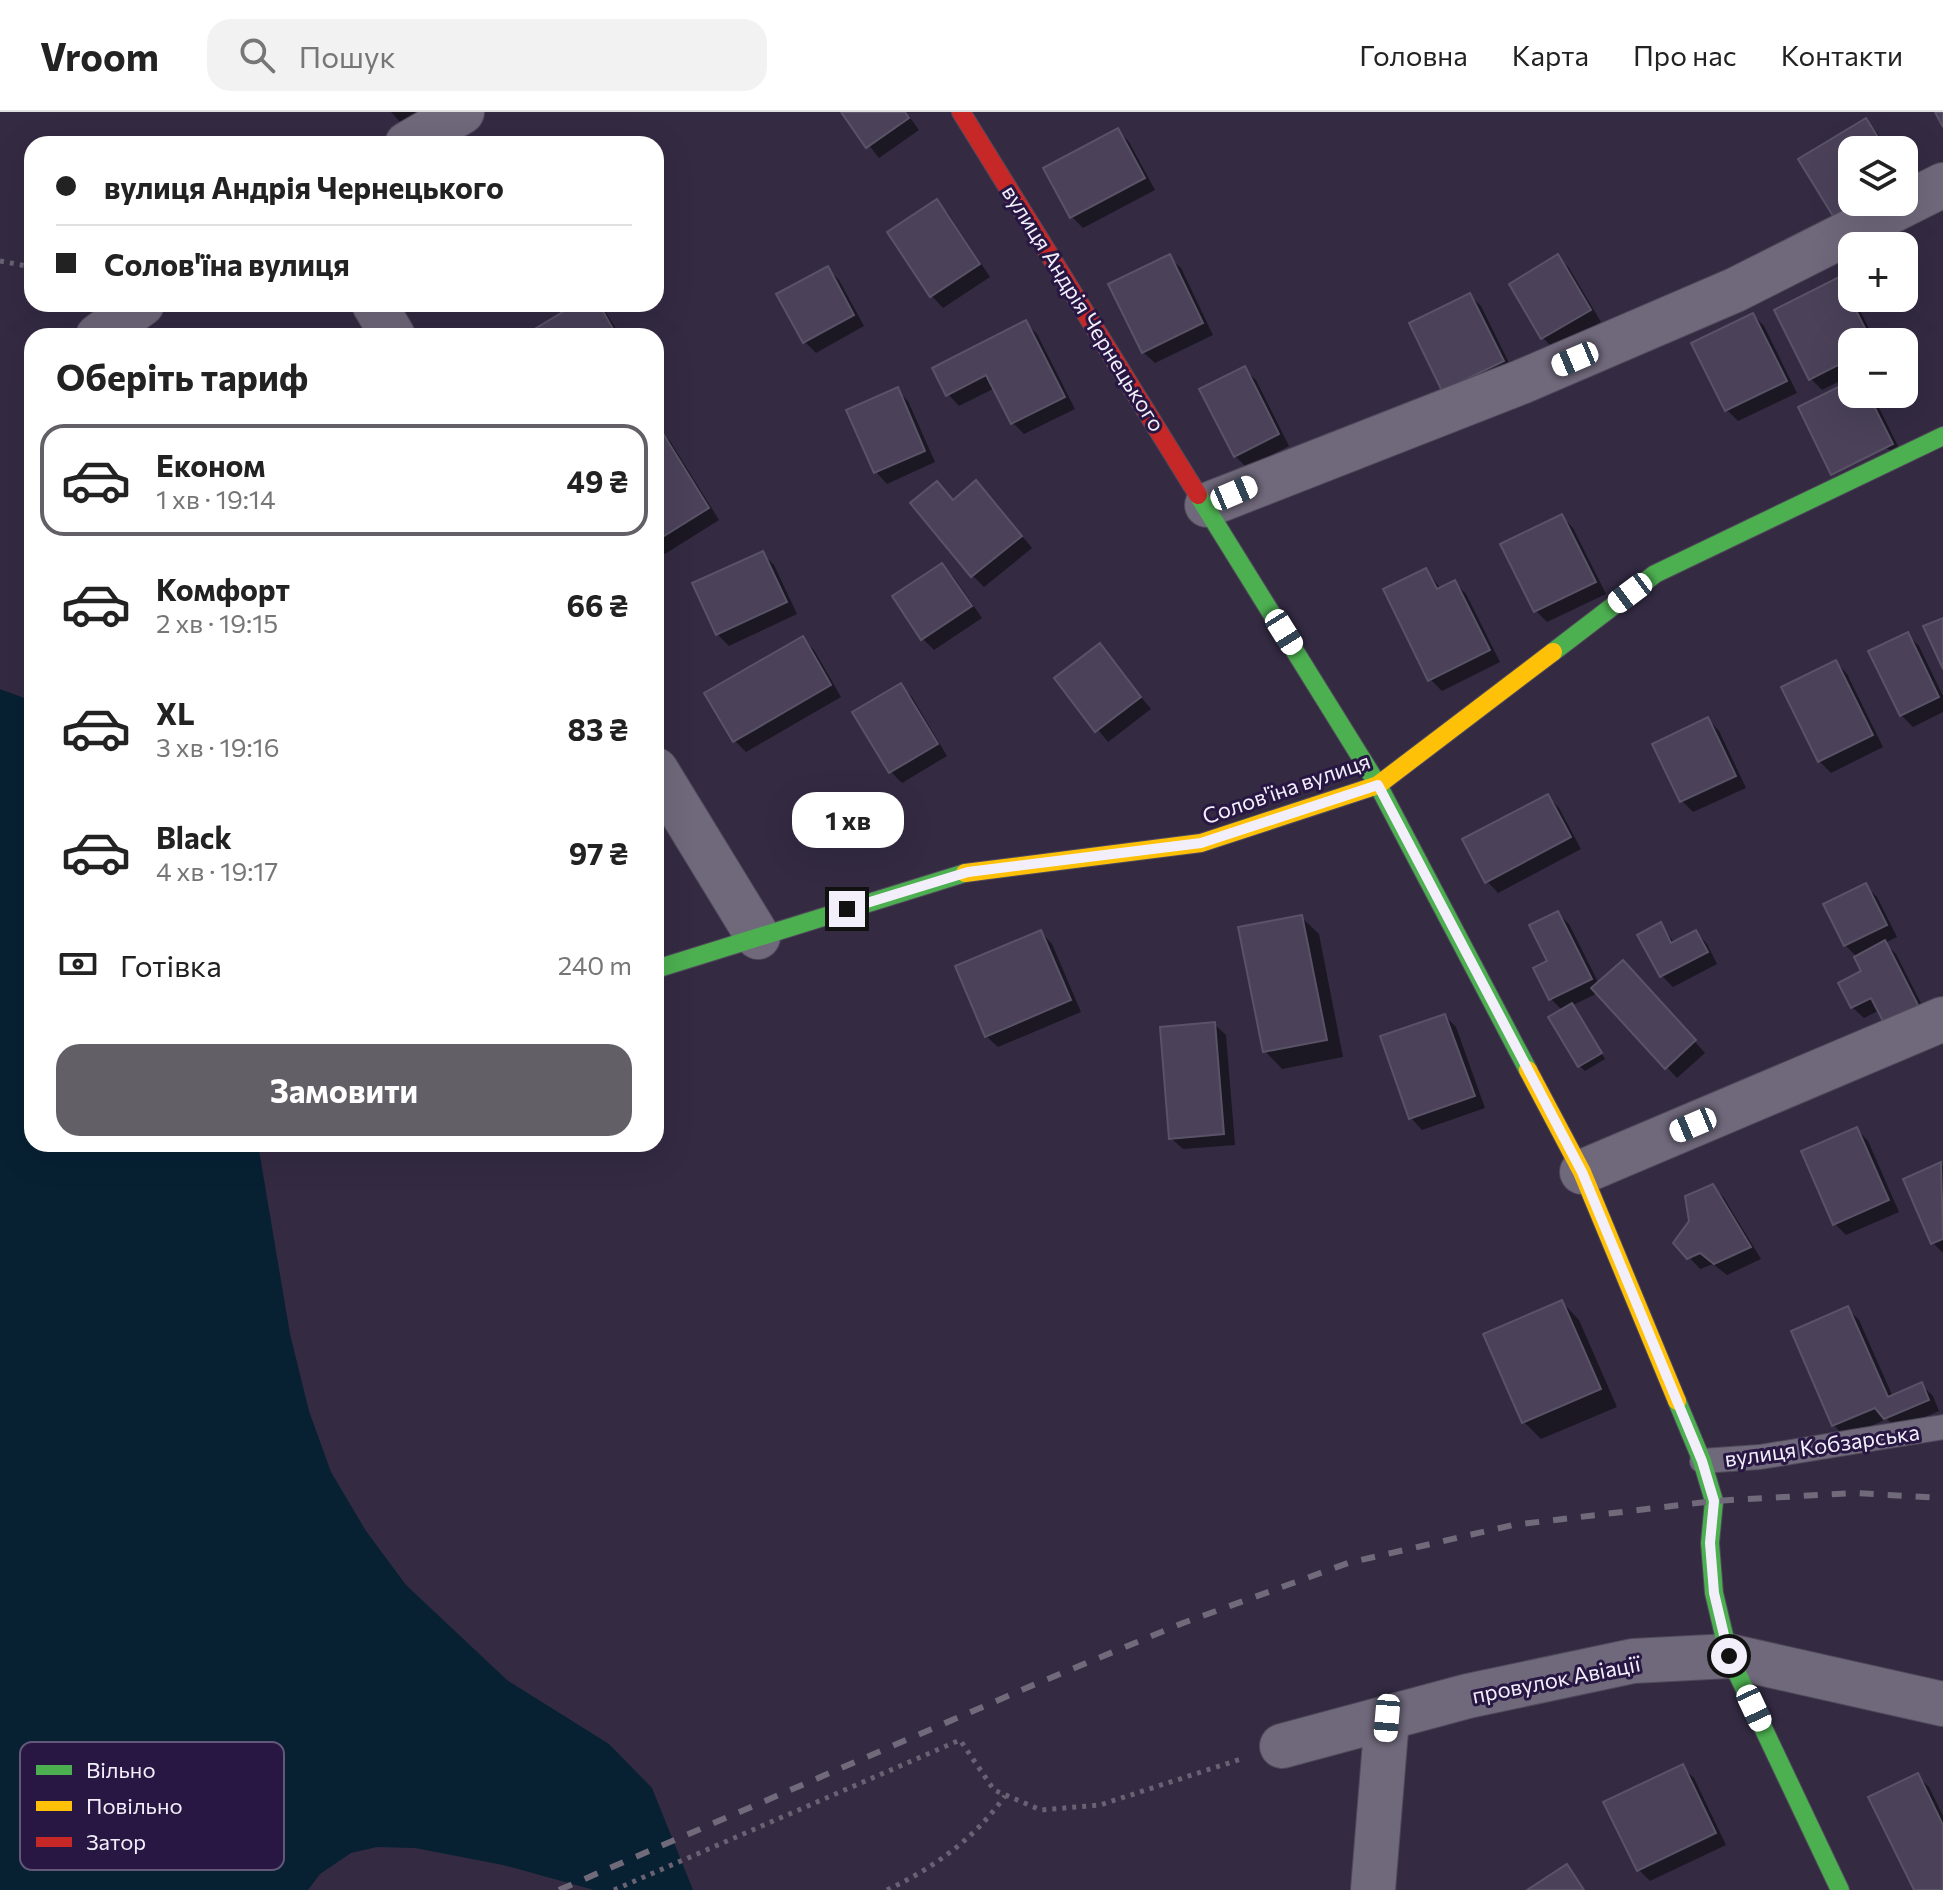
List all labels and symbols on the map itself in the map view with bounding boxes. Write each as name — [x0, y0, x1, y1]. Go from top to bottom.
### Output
street label: вулиця Андрія Чернецького — [997, 180, 1171, 436]
car — [1548, 339, 1602, 379]
car — [1207, 473, 1261, 513]
car — [1604, 569, 1656, 617]
car — [1261, 605, 1307, 659]
street label: Солов'їна вулиця — [1199, 747, 1373, 829]
callout: 1 хв — [791, 793, 903, 849]
route end — [829, 891, 865, 927]
car — [1666, 1105, 1720, 1145]
street label: вулиця Кобзарська — [1723, 1418, 1921, 1472]
route start — [1711, 1638, 1747, 1674]
street label: провулок Авіації — [1470, 1649, 1643, 1709]
car — [1733, 1681, 1775, 1735]
car — [1373, 1693, 1401, 1743]
legend — [20, 1742, 284, 1870]
text: Вільно — [86, 1756, 156, 1783]
text: Повільно — [86, 1792, 183, 1819]
text: Затор — [86, 1828, 146, 1855]

